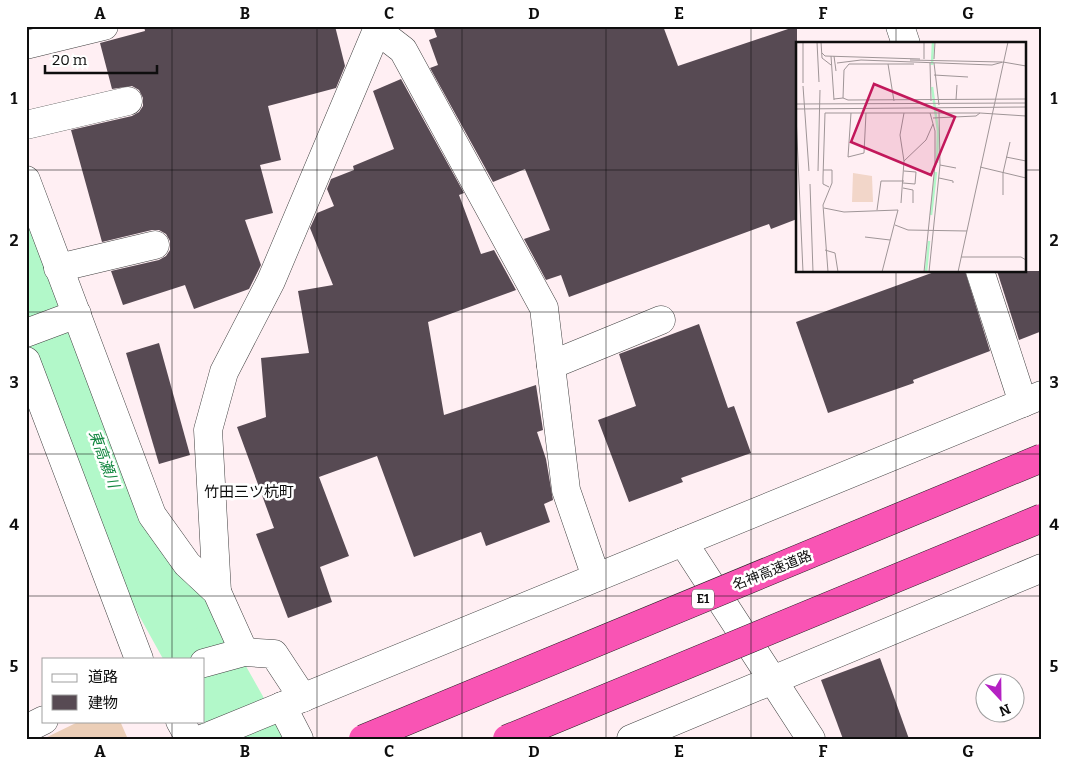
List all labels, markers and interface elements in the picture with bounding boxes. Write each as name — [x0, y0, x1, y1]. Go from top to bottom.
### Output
text: A — [94, 4, 106, 23]
text: B — [240, 4, 250, 23]
text: C — [384, 4, 394, 23]
text: D — [528, 4, 540, 23]
text: E — [674, 4, 684, 23]
text: F — [819, 4, 828, 23]
text: G — [962, 4, 974, 23]
scale bar — [45, 42, 158, 74]
inset map — [796, 42, 1026, 272]
text: 20 m — [52, 51, 88, 69]
text: 1 — [11, 89, 18, 108]
text: 1 — [1051, 89, 1058, 108]
text: 2 — [9, 231, 19, 250]
text: 2 — [1049, 231, 1059, 250]
text: 3 — [9, 373, 19, 392]
text: 3 — [1049, 373, 1059, 392]
water label: 東高瀬川 — [85, 428, 123, 492]
district label: 竹田三ツ杭町 — [204, 483, 294, 501]
text: 4 — [9, 515, 19, 534]
text: 4 — [1049, 515, 1059, 534]
street label: 名神高速道路 — [730, 547, 814, 594]
road number: E1 — [692, 590, 714, 608]
text: 5 — [10, 657, 19, 676]
text: 5 — [1050, 657, 1059, 676]
legend — [42, 658, 205, 722]
text: 道路 — [88, 668, 118, 686]
north arrow — [976, 672, 1026, 722]
text: 建物 — [88, 694, 118, 712]
text: N — [996, 700, 1013, 720]
text: A — [94, 742, 106, 761]
text: B — [240, 742, 250, 761]
text: C — [384, 742, 394, 761]
text: D — [528, 742, 540, 761]
text: E — [674, 742, 684, 761]
text: F — [819, 742, 828, 761]
text: G — [962, 742, 974, 761]

